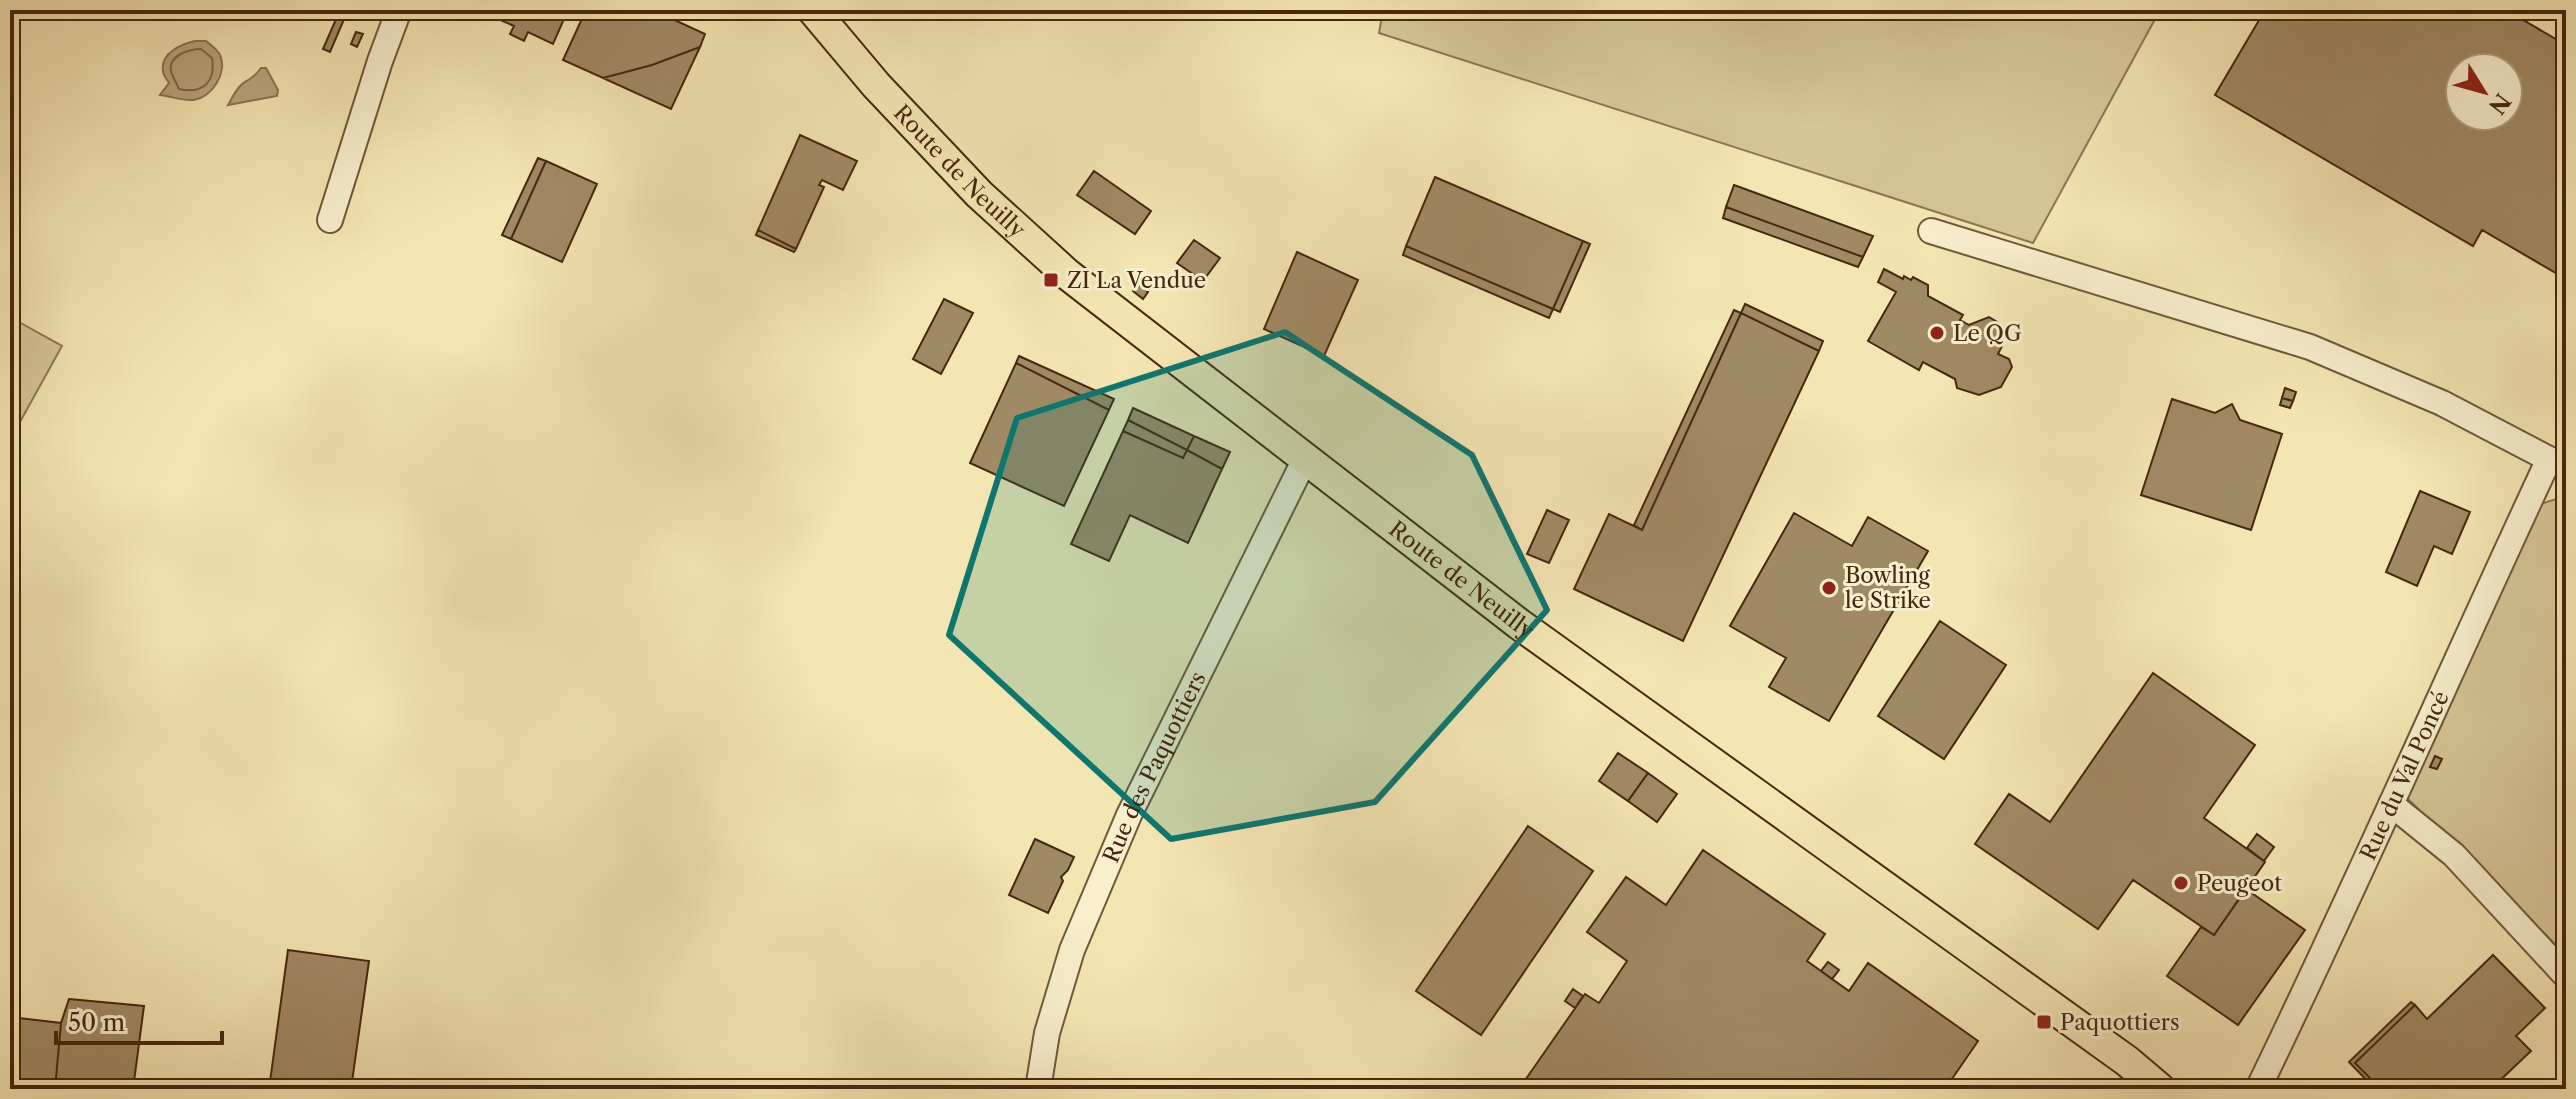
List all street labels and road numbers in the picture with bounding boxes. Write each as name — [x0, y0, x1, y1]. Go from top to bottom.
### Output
street label: Route de Neuilly — [888, 99, 1031, 244]
street label: Route de Neuilly — [1384, 515, 1540, 645]
street label: Rue des Paquottiers — [1097, 667, 1212, 867]
street label: Rue du Val Poncé — [2354, 687, 2455, 865]

